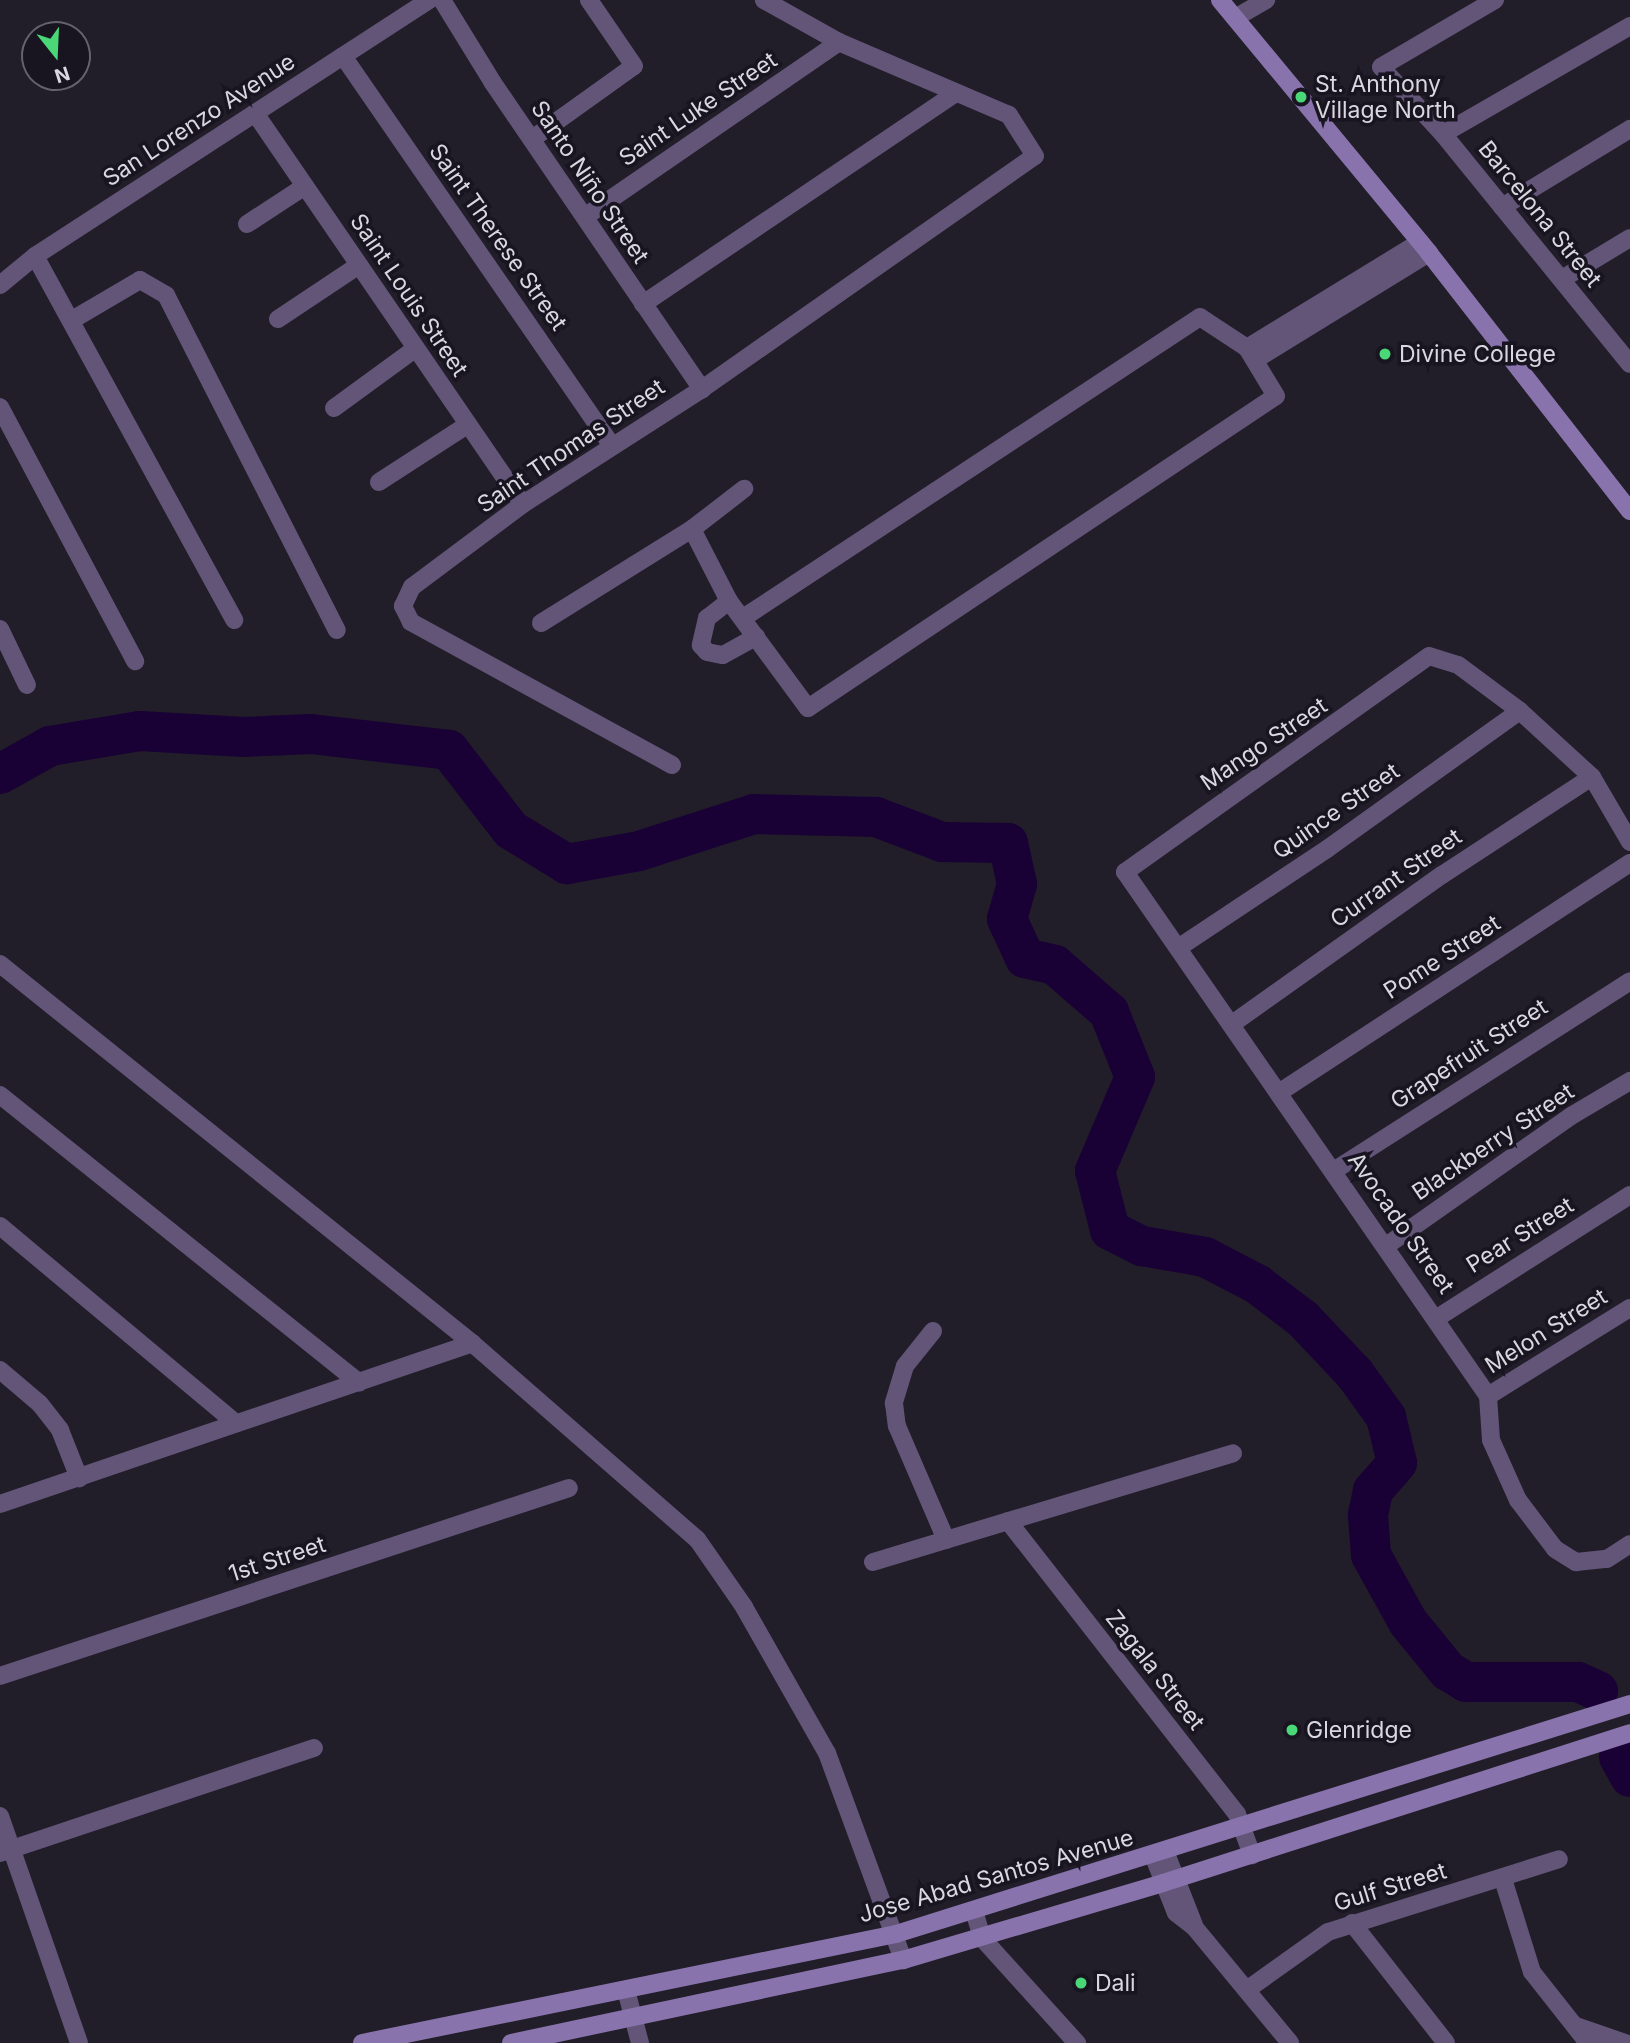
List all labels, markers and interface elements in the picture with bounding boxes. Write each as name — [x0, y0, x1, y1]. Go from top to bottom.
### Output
north arrow — [21, 21, 91, 91]
street label: Saint Luke Street — [614, 46, 782, 172]
street label: San Lorenzo Avenue — [98, 48, 300, 192]
text: N — [52, 61, 72, 88]
place label: St. Anthony Village North — [1315, 70, 1456, 124]
marker: St. Anthony Village North — [1293, 89, 1309, 105]
street label: Santo Niño Street — [525, 95, 655, 269]
street label: Barcelona Street — [1473, 135, 1607, 293]
street label: Saint Therese Street — [423, 138, 573, 336]
street label: Saint Louis Street — [344, 208, 474, 382]
place label: Divine College — [1399, 340, 1556, 368]
marker: Divine College — [1377, 346, 1393, 362]
street label: Saint Thomas Street — [472, 373, 670, 519]
street label: Mango Street — [1196, 692, 1332, 796]
street label: Quince Street — [1267, 757, 1405, 865]
street label: Currant Street — [1325, 823, 1467, 933]
street label: Pome Street — [1379, 909, 1505, 1005]
street label: Grapefruit Street — [1385, 993, 1553, 1115]
street label: Blackberry Street — [1407, 1078, 1579, 1206]
street label: Avocado Street — [1342, 1147, 1460, 1299]
street label: Pear Street — [1461, 1191, 1579, 1279]
street label: Melon Street — [1480, 1283, 1612, 1379]
street label: 1st Street — [225, 1530, 329, 1588]
street label: Zagala Street — [1100, 1605, 1210, 1735]
place label: Glenridge — [1306, 1716, 1412, 1744]
marker: Glenridge — [1284, 1722, 1300, 1738]
street label: Jose Abad Santos Avenue — [856, 1824, 1136, 1928]
street label: Gulf Street — [1330, 1857, 1450, 1917]
place label: Dali — [1095, 1969, 1136, 1997]
marker: Dali — [1073, 1975, 1089, 1991]

